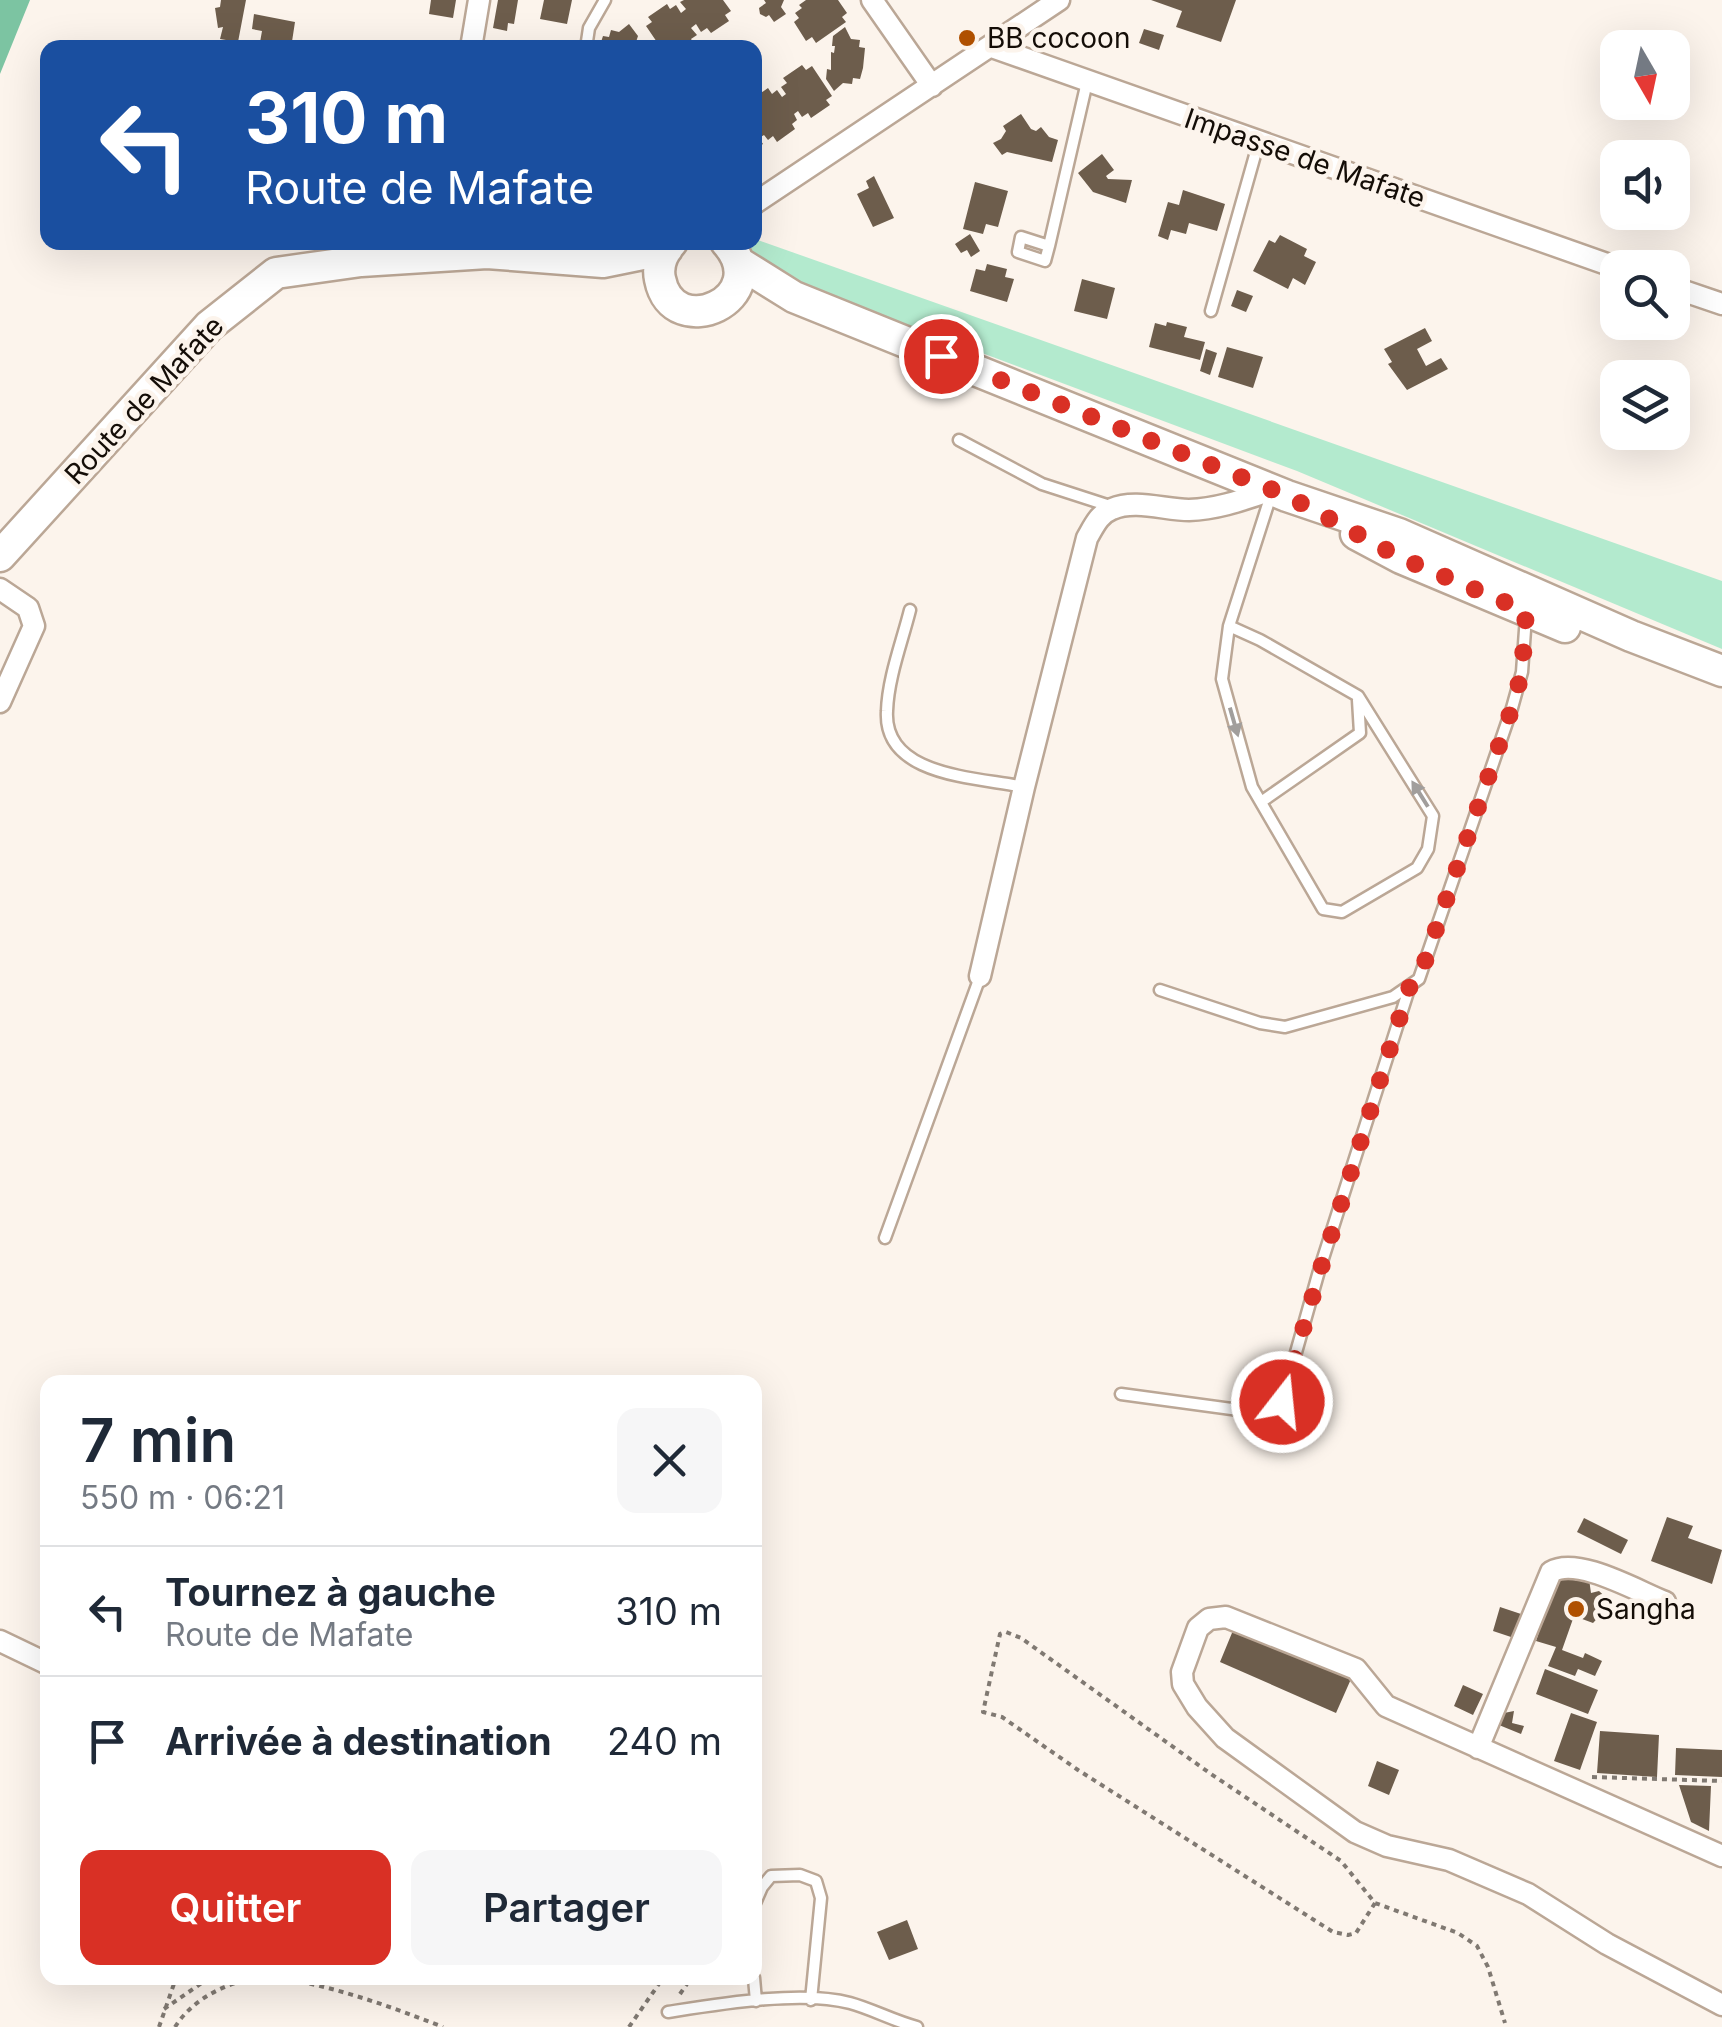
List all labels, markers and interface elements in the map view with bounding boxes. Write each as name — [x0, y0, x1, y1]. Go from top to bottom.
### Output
place label: BB cocoon — [987, 21, 1130, 55]
marker: BB cocoon — [956, 27, 978, 49]
north arrow — [1600, 30, 1690, 120]
map controls — [1600, 30, 1690, 450]
text: 310 m — [245, 75, 448, 160]
icon: left — [80, 80, 210, 210]
street label: Impasse de Mafate — [1180, 101, 1430, 215]
button: sound — [1600, 140, 1690, 230]
text: Route de Mafate — [245, 160, 594, 215]
button: search — [1600, 250, 1690, 340]
street label: Route de Mafate — [57, 309, 231, 491]
pin — [899, 314, 984, 399]
icon: arrive — [914, 329, 969, 384]
button: layers — [1600, 360, 1690, 450]
one-way arrow — [1227, 707, 1242, 738]
one-way arrow — [1411, 781, 1429, 808]
position arrow — [1230, 1350, 1334, 1454]
text: 7 min — [80, 1404, 236, 1476]
button: close — [617, 1408, 722, 1513]
text: 550 m · 06:21 — [80, 1478, 285, 1517]
text: Tournez à gauche — [165, 1569, 496, 1615]
icon: left — [80, 1584, 135, 1639]
text: 310 m — [615, 1588, 722, 1634]
place label: Sangha — [1596, 1592, 1696, 1626]
marker: Sangha — [1565, 1598, 1587, 1620]
text: Route de Mafate — [165, 1615, 413, 1654]
icon: arrive — [80, 1714, 135, 1769]
text: Arrivée à destination — [165, 1718, 552, 1764]
text: 240 m — [607, 1718, 722, 1764]
button: Quitter — [80, 1850, 391, 1965]
button: Partager — [411, 1850, 722, 1965]

